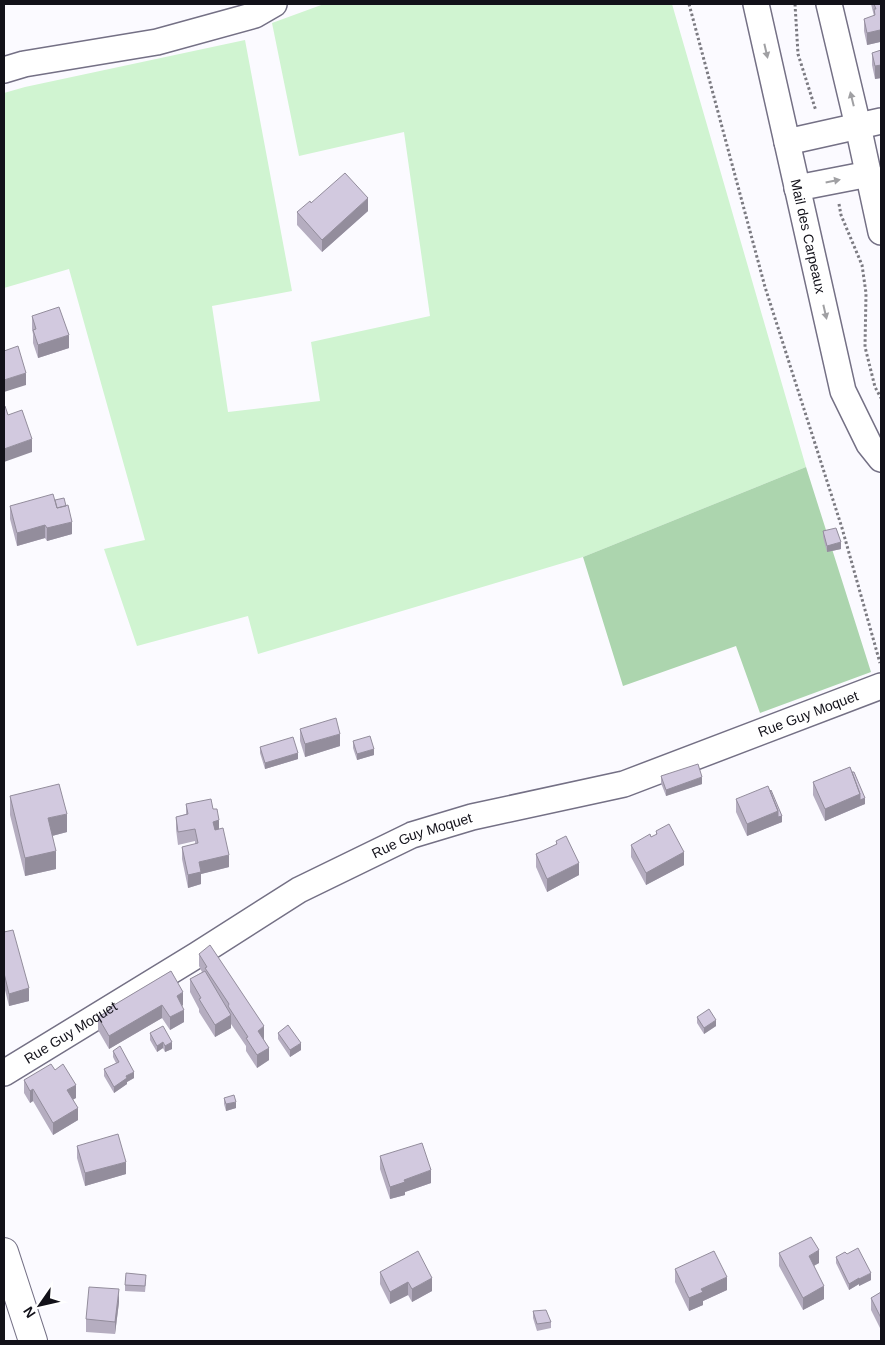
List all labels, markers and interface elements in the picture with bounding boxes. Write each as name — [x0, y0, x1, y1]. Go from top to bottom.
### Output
one-way arrow — [762, 44, 770, 59]
one-way arrow — [848, 91, 856, 106]
street label: Mail des Carpeaux — [788, 177, 829, 295]
one-way arrow — [825, 177, 841, 185]
one-way arrow — [821, 305, 829, 320]
street label: Rue Guy Moquet — [756, 687, 860, 740]
street label: Rue Guy Moquet — [369, 809, 474, 861]
street label: Rue Guy Moquet — [21, 998, 120, 1067]
north arrow — [15, 1280, 65, 1330]
text: N — [20, 1304, 39, 1321]

